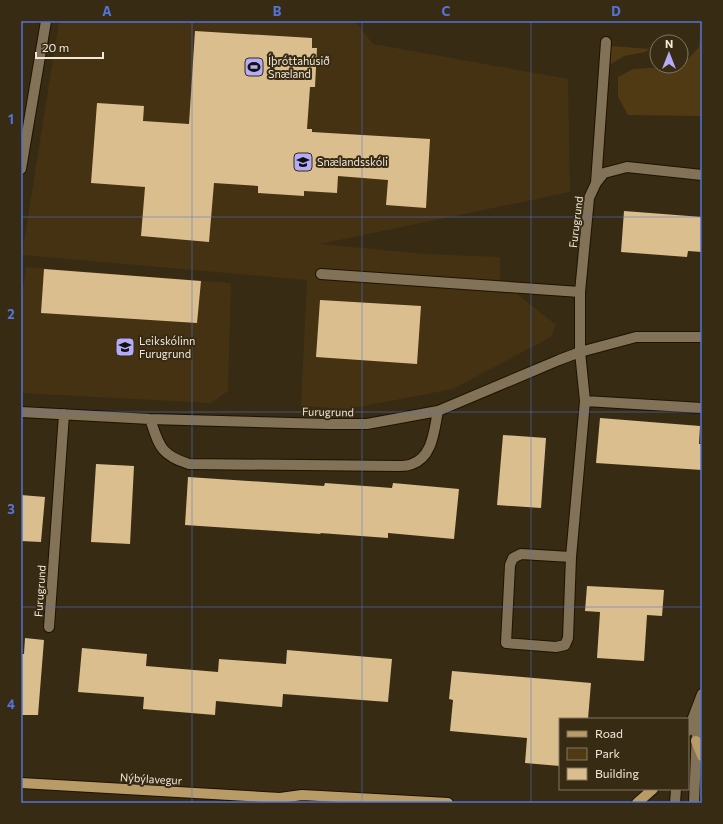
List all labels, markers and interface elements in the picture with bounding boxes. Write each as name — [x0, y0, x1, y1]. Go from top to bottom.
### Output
text: A — [102, 3, 112, 19]
text: B — [273, 3, 282, 19]
text: C — [442, 3, 451, 19]
text: D — [611, 3, 621, 19]
scale bar — [36, 34, 103, 60]
north arrow — [649, 34, 689, 74]
text: N — [665, 37, 673, 50]
text: 20 m — [42, 40, 69, 54]
place label: Íþróttahúsið Snæland — [268, 53, 330, 80]
sports icon: Íþróttahúsið Snæland — [243, 56, 265, 78]
text: 1 — [8, 111, 14, 127]
school or university icon: Snælandsskóli — [292, 151, 314, 173]
place label: Snælandsskóli — [317, 155, 388, 168]
street label: Furugrund — [566, 195, 585, 249]
text: 2 — [7, 306, 15, 322]
place label: Leikskólinn Furugrund — [139, 334, 195, 360]
school or university icon: Leikskólinn Furugrund — [114, 336, 136, 358]
street label: Furugrund — [302, 405, 354, 418]
text: 3 — [7, 501, 15, 517]
street label: Furugrund — [31, 565, 48, 617]
text: 4 — [7, 696, 15, 712]
legend — [559, 718, 689, 790]
text: Road — [595, 726, 623, 740]
text: Park — [595, 746, 621, 760]
text: Building — [595, 766, 639, 780]
street label: Nýbýlavegur — [120, 770, 183, 787]

